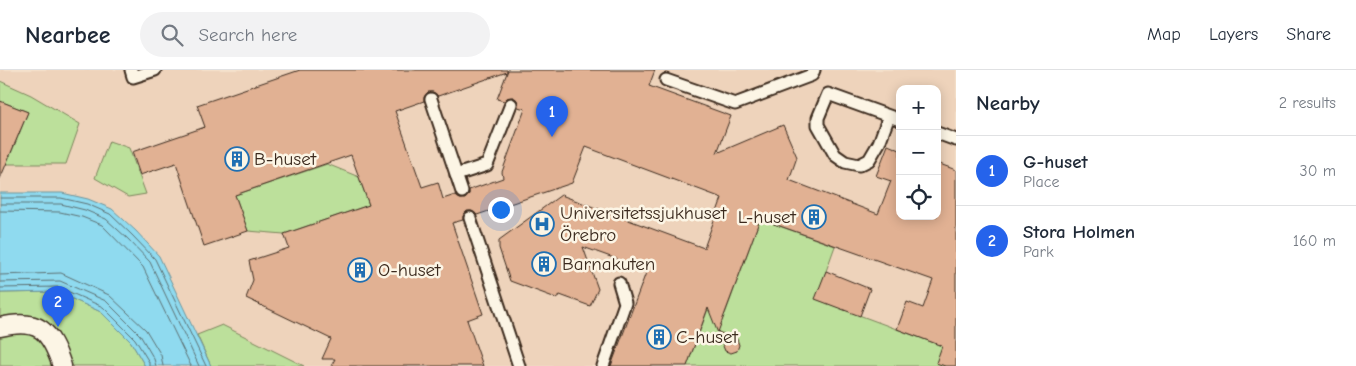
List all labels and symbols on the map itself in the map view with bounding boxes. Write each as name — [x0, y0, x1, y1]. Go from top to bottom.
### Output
pin: 1 — [536, 96, 568, 137]
building icon: B-huset — [224, 146, 250, 172]
place label: B-huset — [254, 148, 317, 170]
your location — [488, 197, 514, 223]
place label: Universitetssjukhuset Örebro — [560, 202, 727, 246]
building icon: L-huset — [801, 204, 827, 230]
place label: L-huset — [738, 206, 797, 228]
hospital icon: Universitetssjukhuset Örebro — [529, 211, 555, 237]
building icon: Barnakuten — [531, 251, 557, 277]
place label: Barnakuten — [562, 253, 655, 275]
building icon: O-huset — [347, 257, 373, 283]
place label: O-huset — [378, 259, 441, 281]
pin: 2 — [42, 286, 74, 327]
building icon: C-huset — [646, 324, 672, 350]
place label: C-huset — [676, 326, 738, 348]

